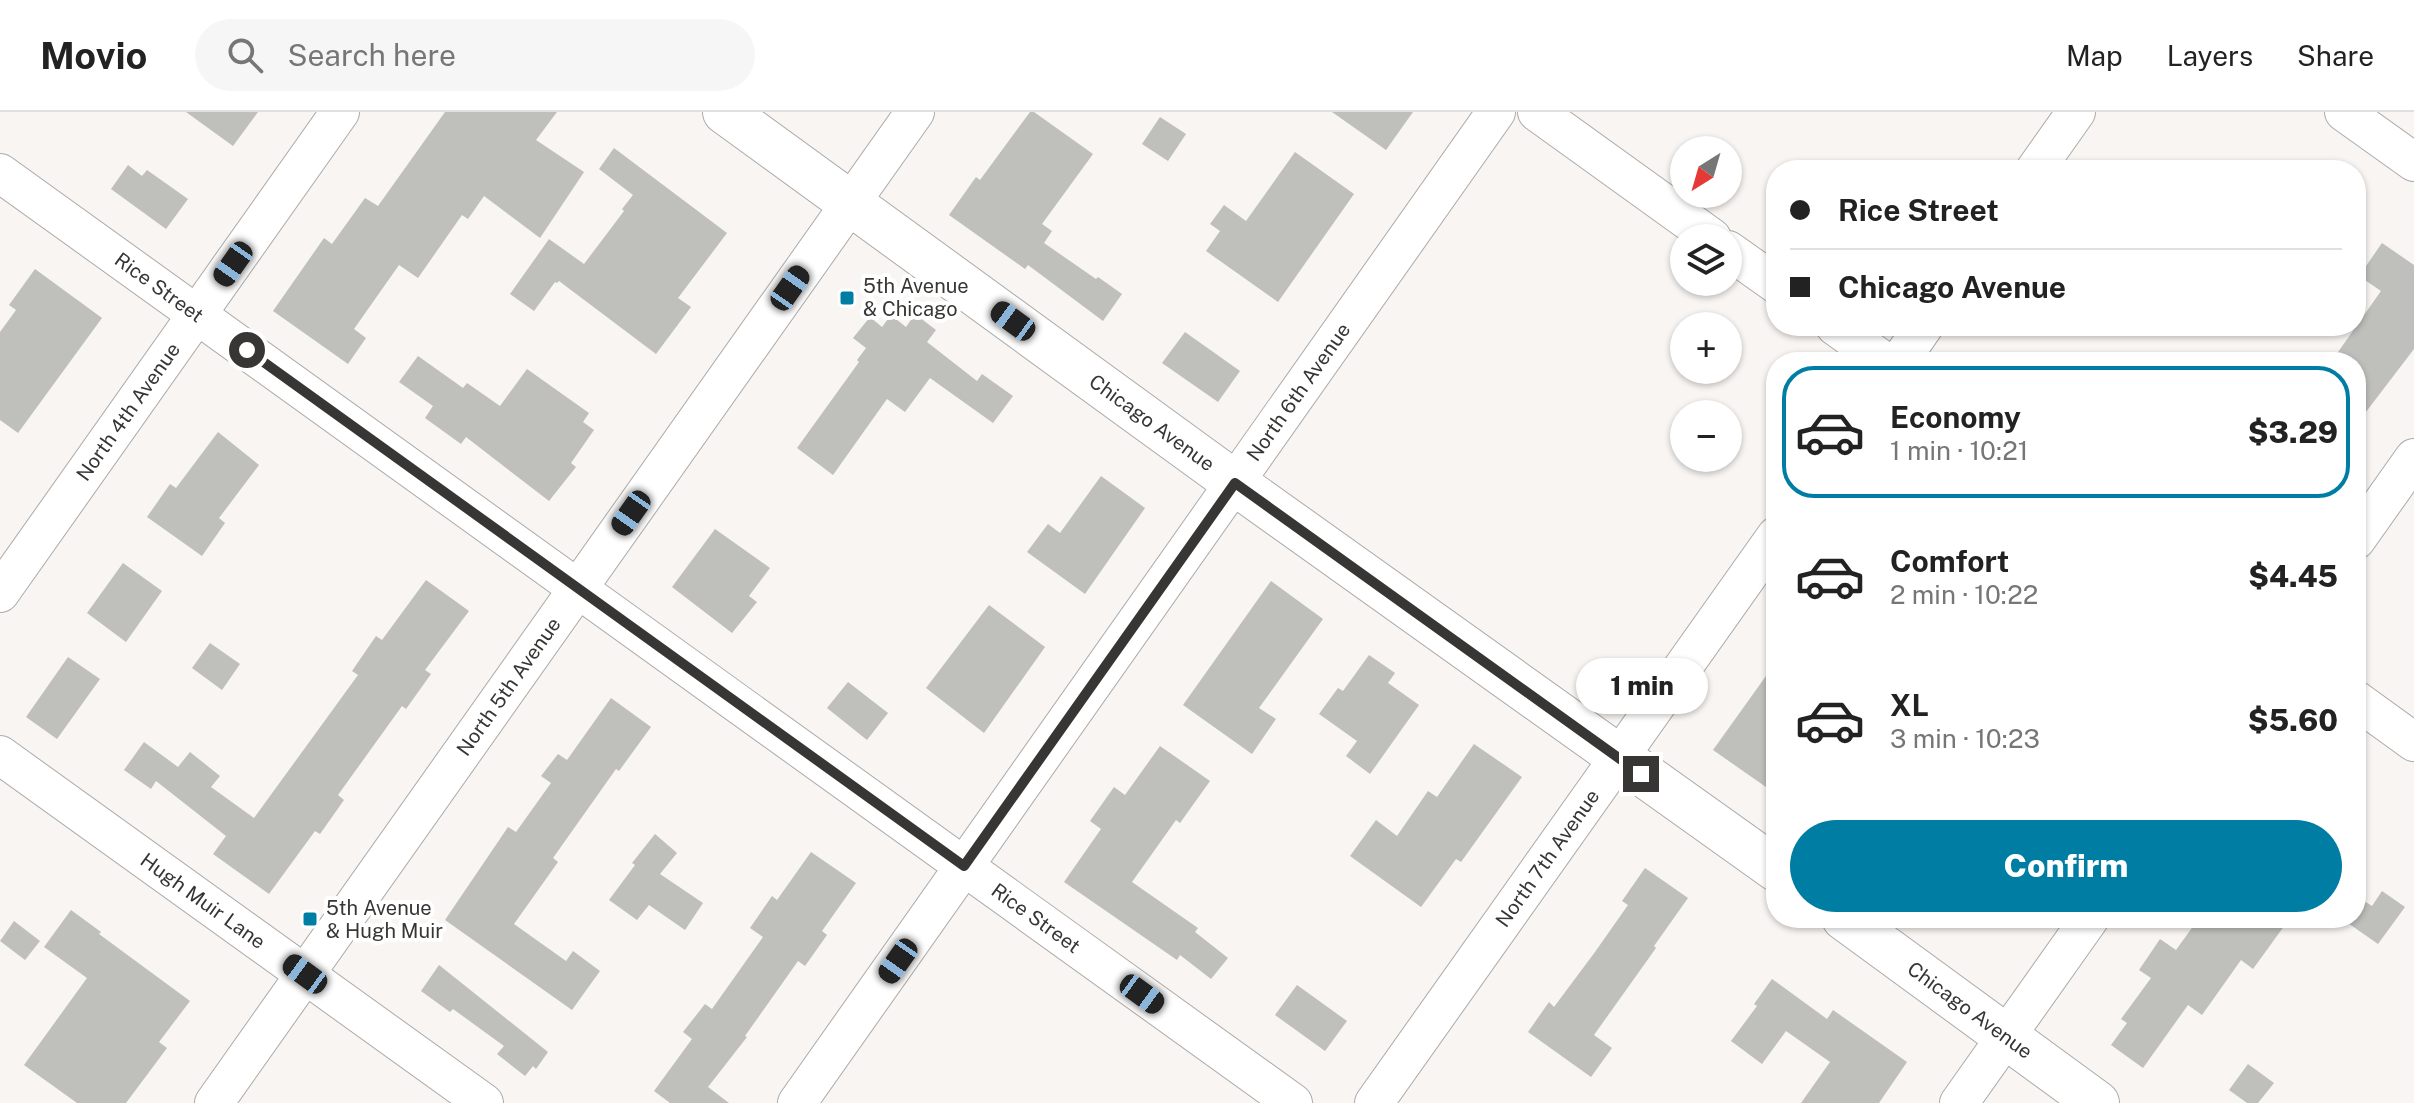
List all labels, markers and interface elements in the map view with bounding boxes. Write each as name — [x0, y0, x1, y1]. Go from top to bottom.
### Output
search box — [195, 19, 755, 91]
text: Movio — [40, 33, 147, 78]
icon: search — [223, 33, 267, 77]
text: Search here — [287, 37, 456, 73]
text: Map — [2066, 39, 2123, 72]
text: Layers — [2167, 39, 2253, 72]
text: Share — [2297, 39, 2374, 72]
north arrow — [1670, 136, 1742, 208]
map controls — [1670, 136, 1742, 472]
text: Rice Street — [1838, 192, 1999, 228]
button: layers — [1670, 224, 1742, 296]
car — [209, 237, 257, 291]
street label: Rice Street — [110, 247, 208, 327]
car — [766, 261, 814, 315]
text: Chicago Avenue — [1838, 269, 2066, 305]
place label: 5th Avenue & Chicago — [863, 274, 969, 321]
marker: 5th Avenue & Chicago — [838, 289, 856, 307]
car — [987, 297, 1039, 345]
button: + — [1670, 312, 1742, 384]
street label: North 6th Avenue — [1242, 318, 1355, 466]
route start — [229, 332, 265, 368]
street label: North 4th Avenue — [71, 338, 185, 485]
street label: Chicago Avenue — [1085, 369, 1219, 476]
icon: car — [1794, 396, 1866, 468]
text: Economy — [1890, 399, 2021, 435]
button: − — [1670, 400, 1742, 472]
text: $3.29 — [2248, 414, 2338, 450]
text: 1 min · 10:21 — [1890, 435, 2028, 466]
car — [607, 486, 655, 540]
icon: car — [1794, 540, 1866, 612]
text: Comfort — [1890, 543, 2009, 579]
text: $4.45 — [2248, 558, 2338, 594]
text: 2 min · 10:22 — [1890, 579, 2038, 610]
street label: North 5th Avenue — [451, 613, 566, 760]
callout: 1 min — [1575, 658, 1707, 714]
text: 1 min — [1610, 670, 1674, 701]
icon: car — [1794, 684, 1866, 756]
text: XL — [1890, 687, 1929, 723]
text: $5.60 — [2248, 702, 2338, 738]
text: 3 min · 10:23 — [1890, 723, 2040, 754]
route end — [1623, 756, 1659, 792]
street label: North 7th Avenue — [1491, 785, 1604, 932]
button: Confirm — [1790, 820, 2342, 912]
street label: Hugh Muir Lane — [136, 848, 270, 954]
street label: Rice Street — [987, 878, 1085, 958]
place label: 5th Avenue & Hugh Muir — [326, 896, 443, 943]
marker: 5th Avenue & Hugh Muir — [301, 910, 319, 928]
car — [874, 934, 922, 988]
car — [279, 950, 331, 998]
street label: Chicago Avenue — [1903, 956, 2037, 1064]
car — [1116, 970, 1168, 1018]

